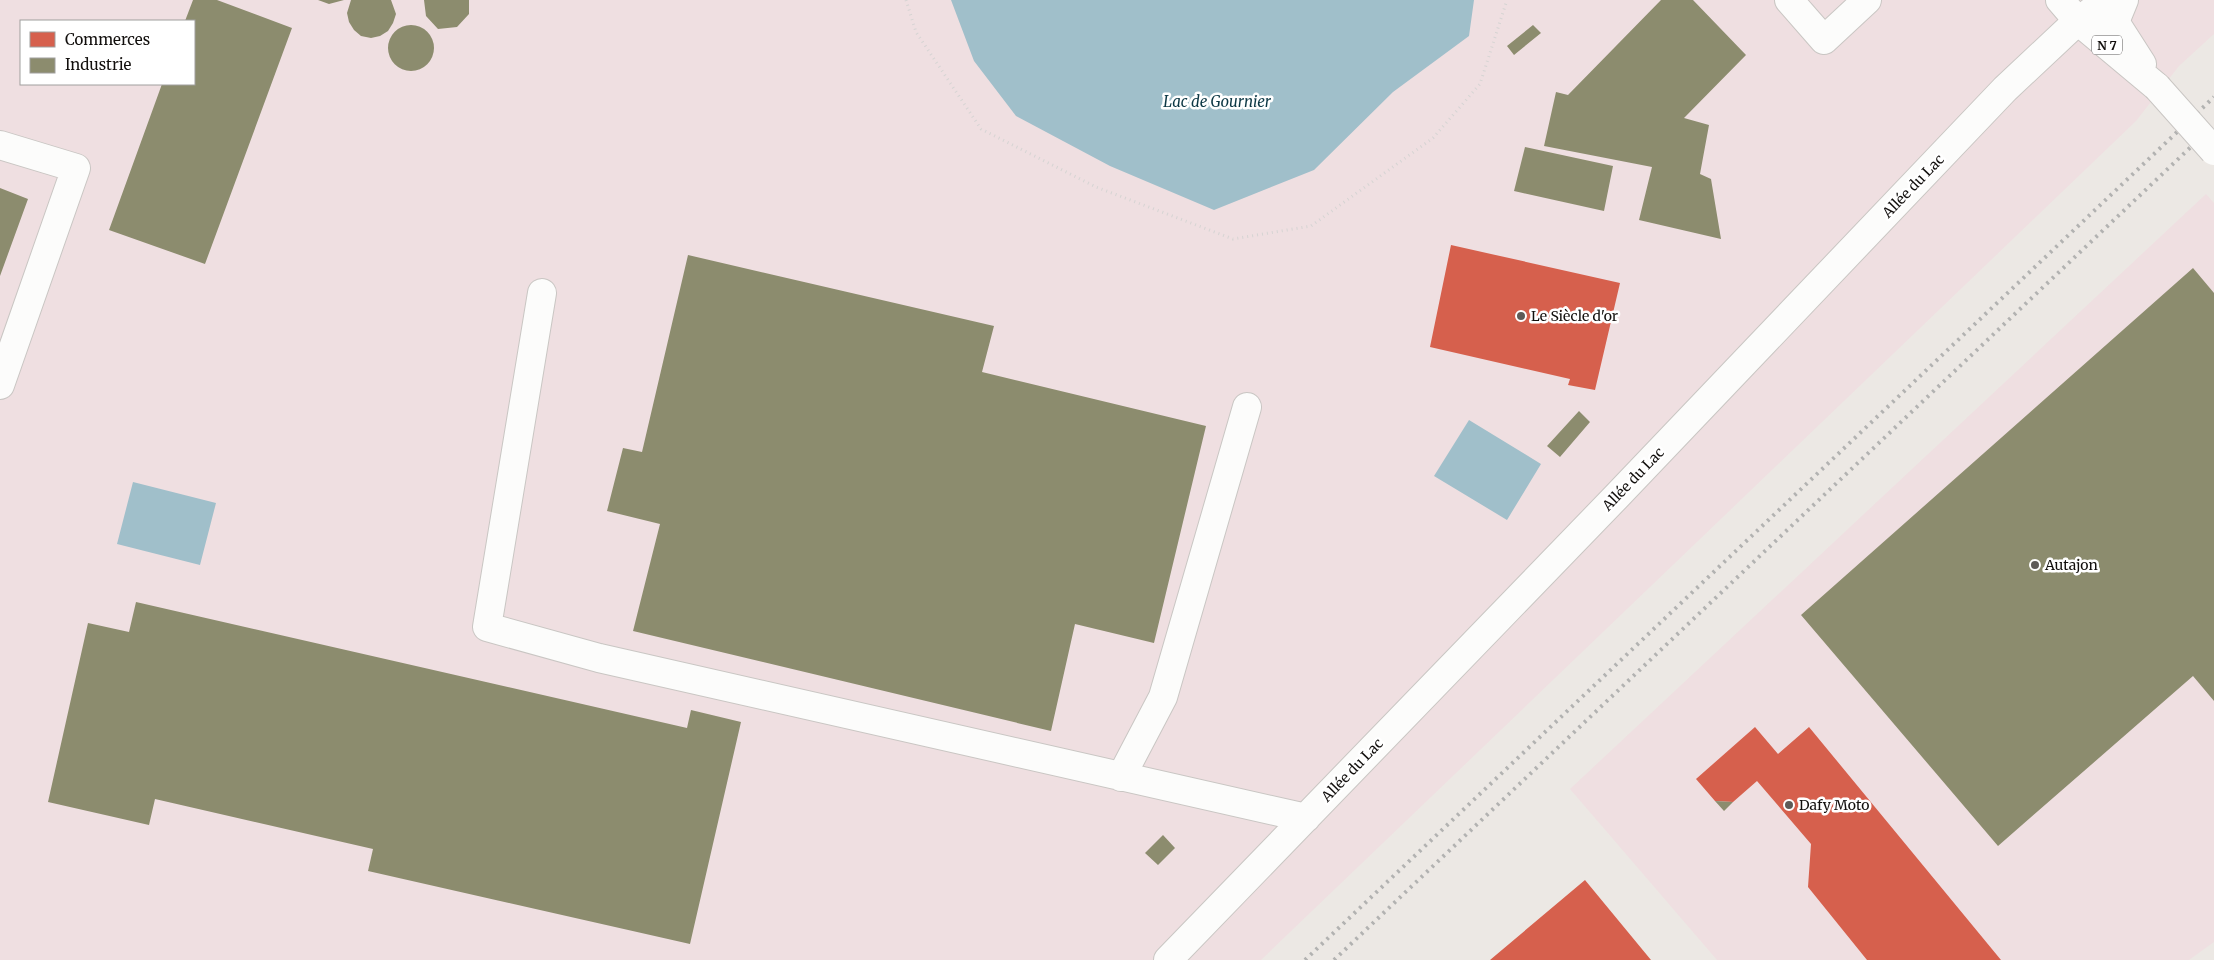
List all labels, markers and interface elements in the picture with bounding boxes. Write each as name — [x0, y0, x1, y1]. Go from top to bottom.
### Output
legend — [20, 20, 195, 85]
text: Commerces — [65, 30, 150, 49]
road number: N 7 — [2092, 36, 2122, 54]
text: Industrie — [65, 55, 132, 74]
water label: Lac de Gournier — [1163, 92, 1272, 111]
street label: Allée du Lac — [1878, 151, 1948, 222]
place label: Le Siècle d'or — [1531, 307, 1618, 325]
marker: Le Siècle d'or — [1515, 310, 1527, 322]
street label: Allée du Lac — [1598, 444, 1668, 515]
place label: Autajon — [2044, 556, 2098, 574]
marker: Autajon — [2029, 559, 2041, 571]
street label: Allée du Lac — [1317, 735, 1387, 806]
place label: Dafy Moto — [1799, 796, 1869, 814]
marker: Dafy Moto — [1783, 799, 1795, 811]

